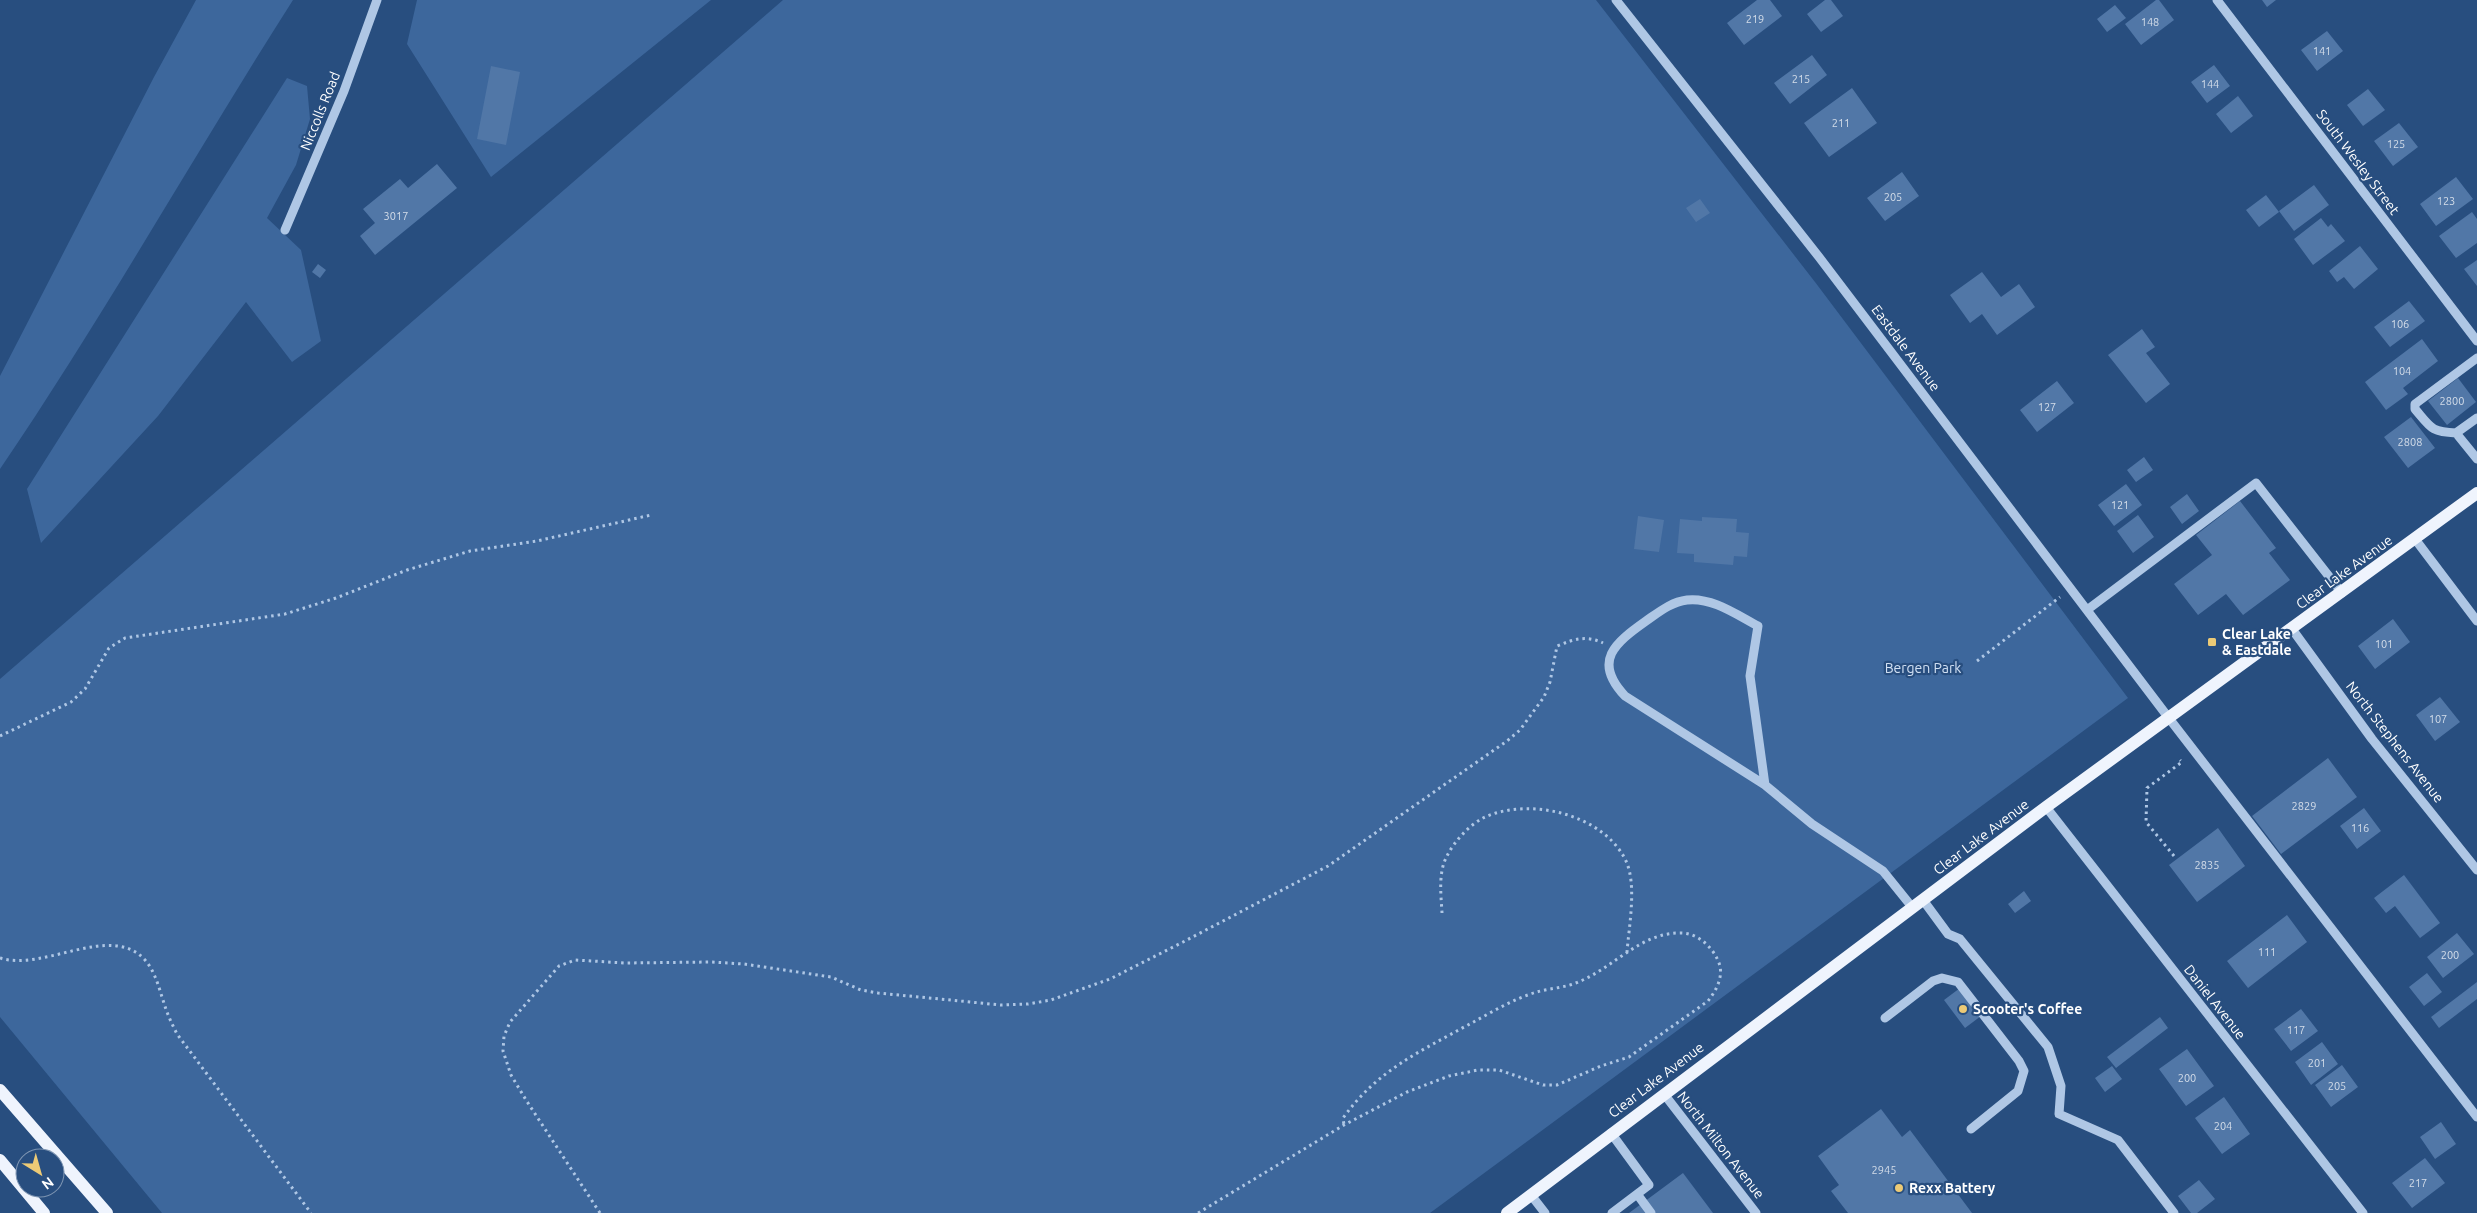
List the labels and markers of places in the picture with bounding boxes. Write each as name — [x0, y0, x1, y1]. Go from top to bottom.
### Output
place label: Clear Lake & Eastdale — [2222, 626, 2292, 658]
marker: Clear Lake & Eastdale — [2206, 636, 2218, 648]
place label: Scooter's Coffee — [1973, 1001, 2082, 1017]
marker: Scooter's Coffee — [1957, 1003, 1969, 1015]
place label: Rexx Battery — [1909, 1180, 1996, 1196]
marker: Rexx Battery — [1893, 1182, 1905, 1194]

